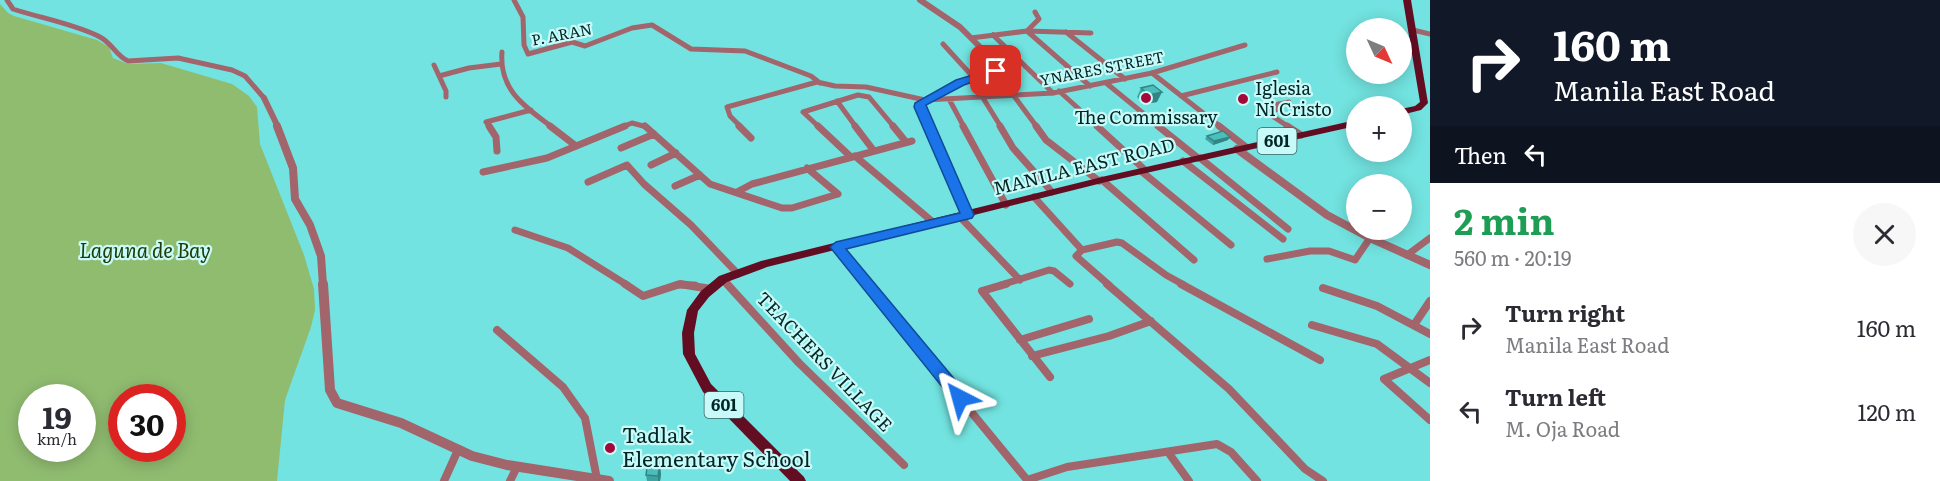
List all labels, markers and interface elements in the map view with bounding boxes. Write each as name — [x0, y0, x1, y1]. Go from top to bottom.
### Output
text: 160 m — [1553, 12, 1671, 74]
street label: P. ARAN — [529, 16, 594, 51]
north arrow — [1346, 18, 1412, 84]
map controls — [1346, 18, 1412, 240]
icon: right — [1454, 24, 1532, 102]
street label: YNARES STREET — [1038, 44, 1166, 91]
pin — [970, 45, 1021, 96]
icon: arrive — [979, 54, 1012, 87]
text: Manila East Road — [1553, 69, 1775, 109]
place label: Iglesia Ni Cristo — [1255, 74, 1332, 122]
marker: The Commissary — [1139, 91, 1153, 105]
marker: Iglesia Ni Cristo — [1236, 92, 1250, 106]
button: + — [1346, 96, 1412, 162]
place label: The Commissary — [1074, 103, 1218, 130]
road number: 601 — [1258, 128, 1296, 154]
street label: MANILA EAST ROAD — [990, 130, 1177, 201]
text: Then — [1454, 138, 1507, 171]
icon: left — [1519, 138, 1552, 171]
button: − — [1346, 174, 1412, 240]
text: 2 min — [1454, 193, 1555, 246]
button: close — [1853, 203, 1916, 266]
water label: Laguna de Bay — [79, 234, 211, 264]
text: 560 m · 20:19 — [1454, 242, 1571, 272]
street label: TEACHERS VILLAGE — [751, 285, 899, 437]
text: Turn right — [1505, 296, 1625, 329]
icon: right — [1454, 311, 1487, 344]
text: 160 m — [1857, 311, 1916, 344]
text: Manila East Road — [1505, 329, 1669, 359]
position arrow — [928, 366, 992, 430]
text: Turn left — [1505, 380, 1606, 413]
speed limit sign: 30 — [108, 384, 186, 462]
road number: 601 — [704, 392, 744, 418]
text: 19 — [42, 394, 72, 438]
icon: left — [1454, 395, 1487, 428]
text: 120 m — [1857, 395, 1916, 428]
text: M. Oja Road — [1505, 413, 1620, 443]
place label: Tadlak Elementary School — [622, 418, 811, 473]
text: km/h — [37, 427, 77, 450]
marker: Tadlak Elementary School — [603, 441, 617, 455]

